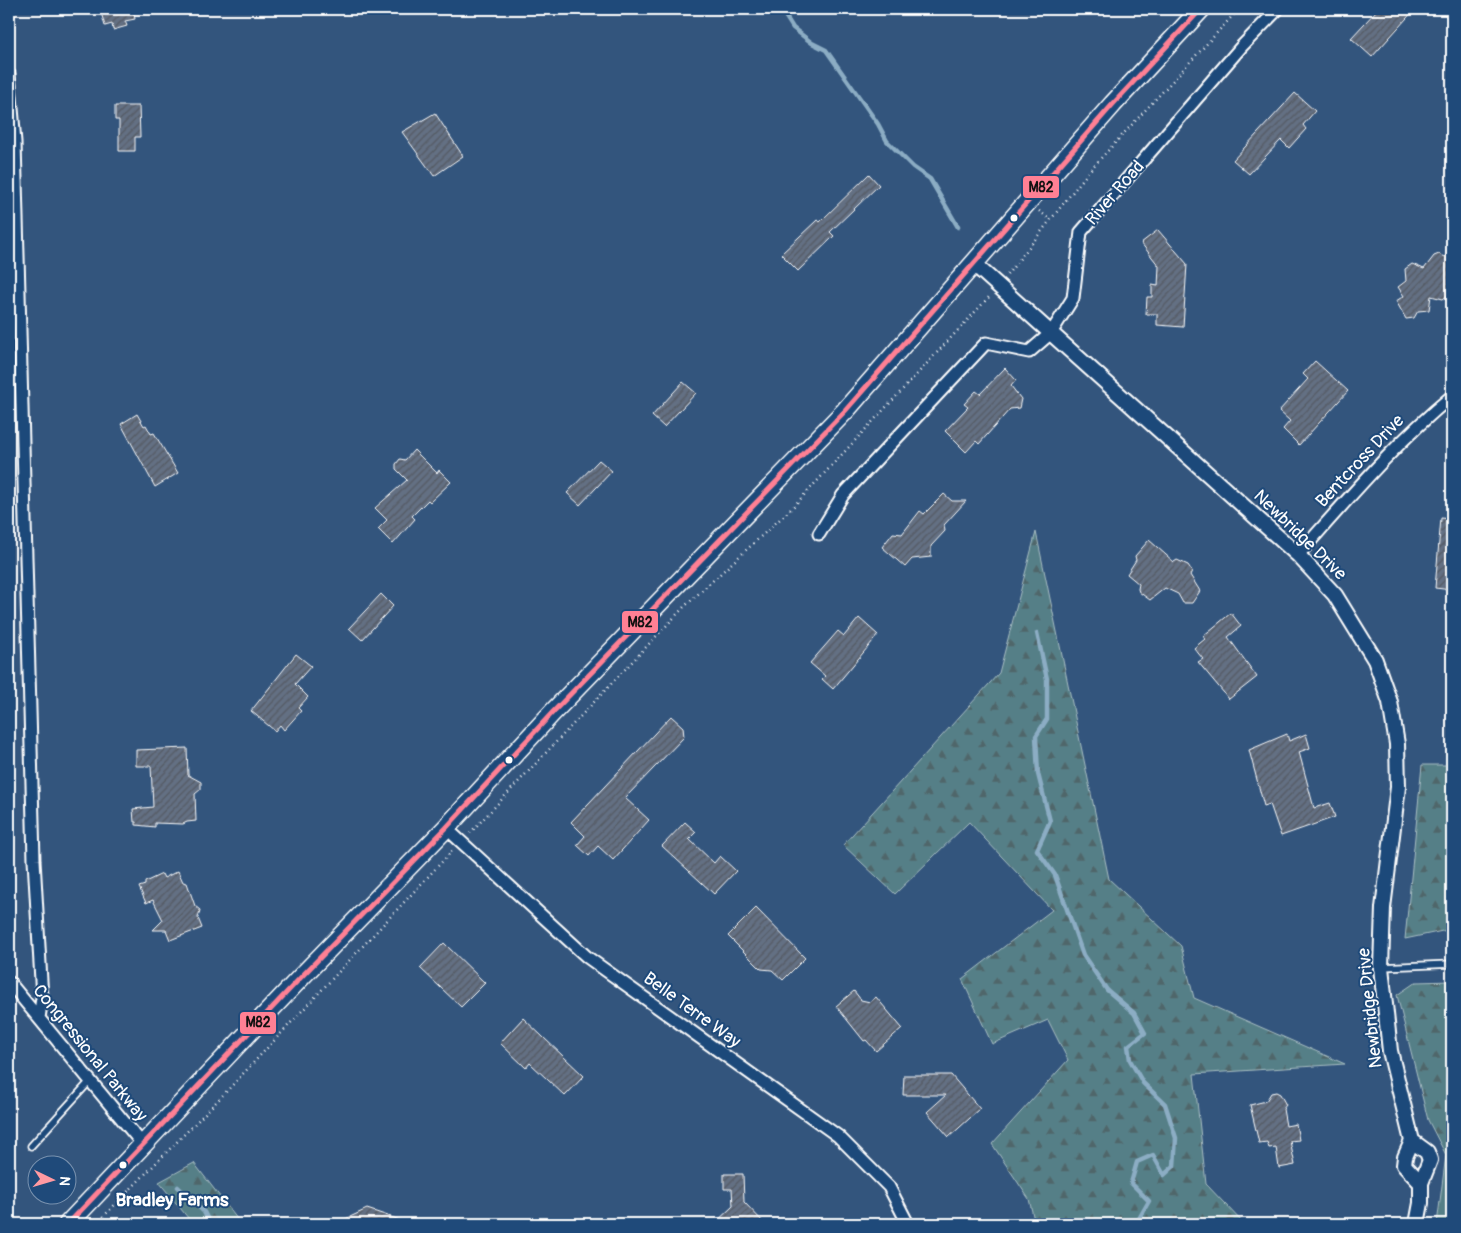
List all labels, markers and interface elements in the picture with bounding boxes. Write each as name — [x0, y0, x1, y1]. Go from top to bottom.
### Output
street label: River Road — [1080, 156, 1150, 230]
line badge: M82 — [1022, 175, 1060, 199]
text: M82 — [1029, 179, 1054, 196]
unlabelled marker — [1009, 213, 1019, 223]
street label: Bentcross Drive — [1311, 409, 1409, 512]
street label: Newbridge Drive — [1249, 485, 1351, 585]
line badge: M82 — [621, 610, 659, 634]
text: M82 — [628, 614, 653, 631]
unlabelled marker — [504, 755, 514, 765]
street label: Newbridge Drive — [1352, 947, 1388, 1069]
street label: Belle Terre Way — [639, 967, 745, 1053]
street label: Congressional Parkway — [28, 980, 153, 1127]
line badge: M82 — [239, 1011, 277, 1035]
text: M82 — [246, 1014, 271, 1031]
north arrow — [28, 1156, 78, 1206]
unlabelled marker — [118, 1160, 128, 1170]
text: N — [56, 1176, 73, 1187]
district label: Bradley Farms — [116, 1188, 229, 1212]

